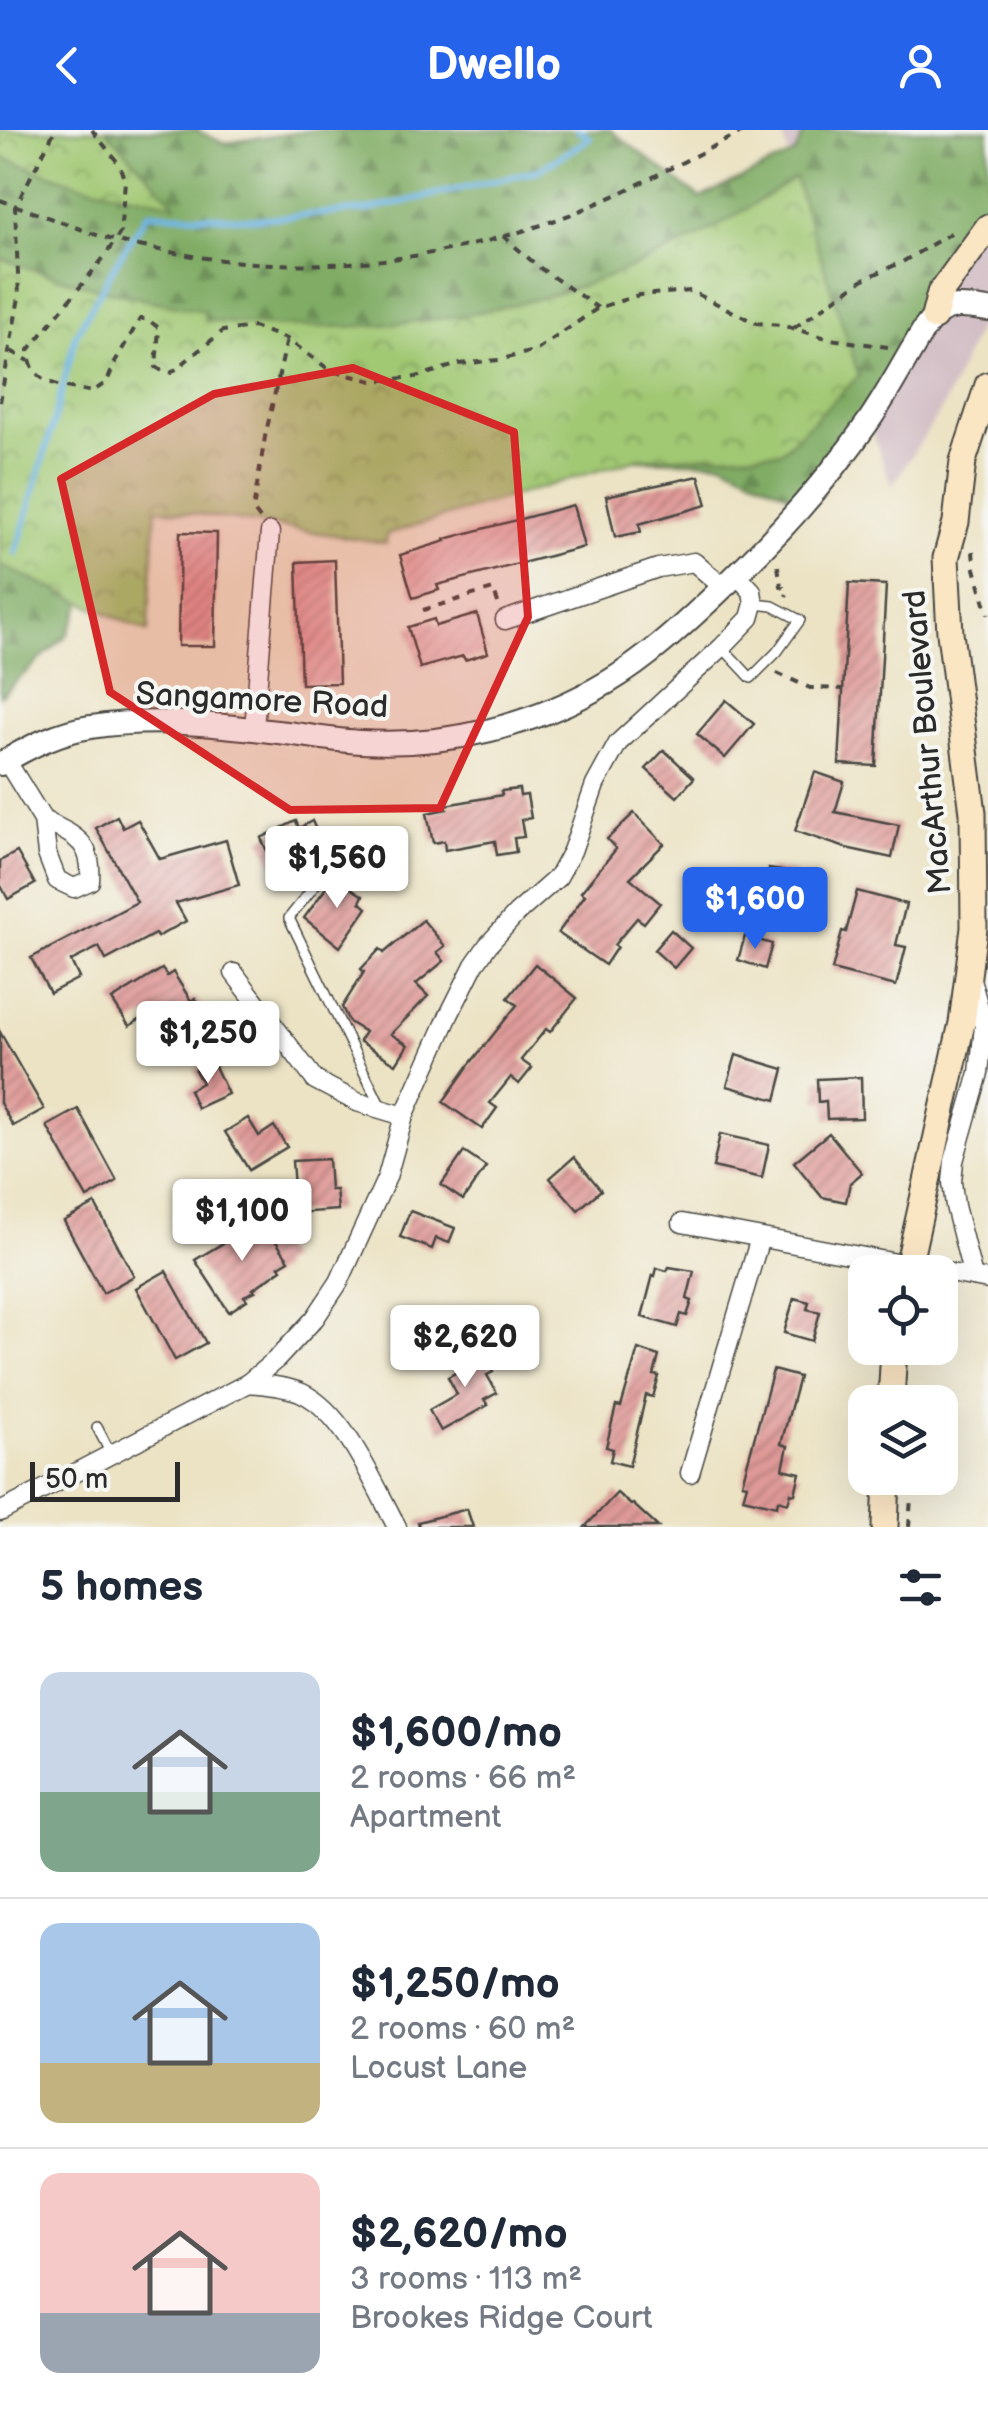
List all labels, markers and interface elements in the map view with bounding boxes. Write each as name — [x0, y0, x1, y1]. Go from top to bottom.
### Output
icon: back — [40, 38, 95, 93]
text: Dwello — [427, 38, 561, 93]
icon: person — [893, 38, 948, 93]
street label: MacArthur Boulevard — [895, 588, 961, 896]
street label: Sangamore Road — [135, 675, 389, 727]
pin: $1,560 — [256, 826, 418, 911]
text: $1,560 — [287, 839, 387, 878]
pin: $1,600 — [674, 867, 836, 952]
text: $1,600 — [705, 880, 805, 919]
pin: $1,250 — [127, 1001, 289, 1086]
text: $1,250 — [158, 1014, 258, 1053]
pin: $1,100 — [161, 1179, 323, 1264]
text: $1,100 — [194, 1192, 290, 1231]
map controls — [848, 1255, 958, 1495]
button: locate — [848, 1255, 958, 1365]
pin: $2,620 — [384, 1305, 546, 1390]
text: $2,620 — [412, 1318, 518, 1357]
button: layers — [848, 1385, 958, 1495]
scale bar — [30, 1457, 180, 1502]
text: 50 m — [45, 1463, 108, 1496]
icon: filters — [893, 1560, 948, 1615]
text: 5 homes — [40, 1562, 203, 1613]
text: $1,600/mo — [350, 1708, 562, 1759]
icon: home — [120, 1712, 240, 1832]
text: 2 rooms · 66 m² — [350, 1759, 576, 1798]
text: Apartment — [350, 1798, 501, 1837]
text: $1,250/mo — [350, 1959, 560, 2010]
icon: home — [120, 1963, 240, 2083]
text: 2 rooms · 60 m² — [350, 2010, 575, 2049]
text: Locust Lane — [350, 2049, 527, 2088]
text: $2,620/mo — [350, 2209, 568, 2260]
icon: home — [120, 2213, 240, 2333]
text: 3 rooms · 113 m² — [350, 2260, 582, 2299]
text: Brookes Ridge Court — [350, 2299, 653, 2338]

